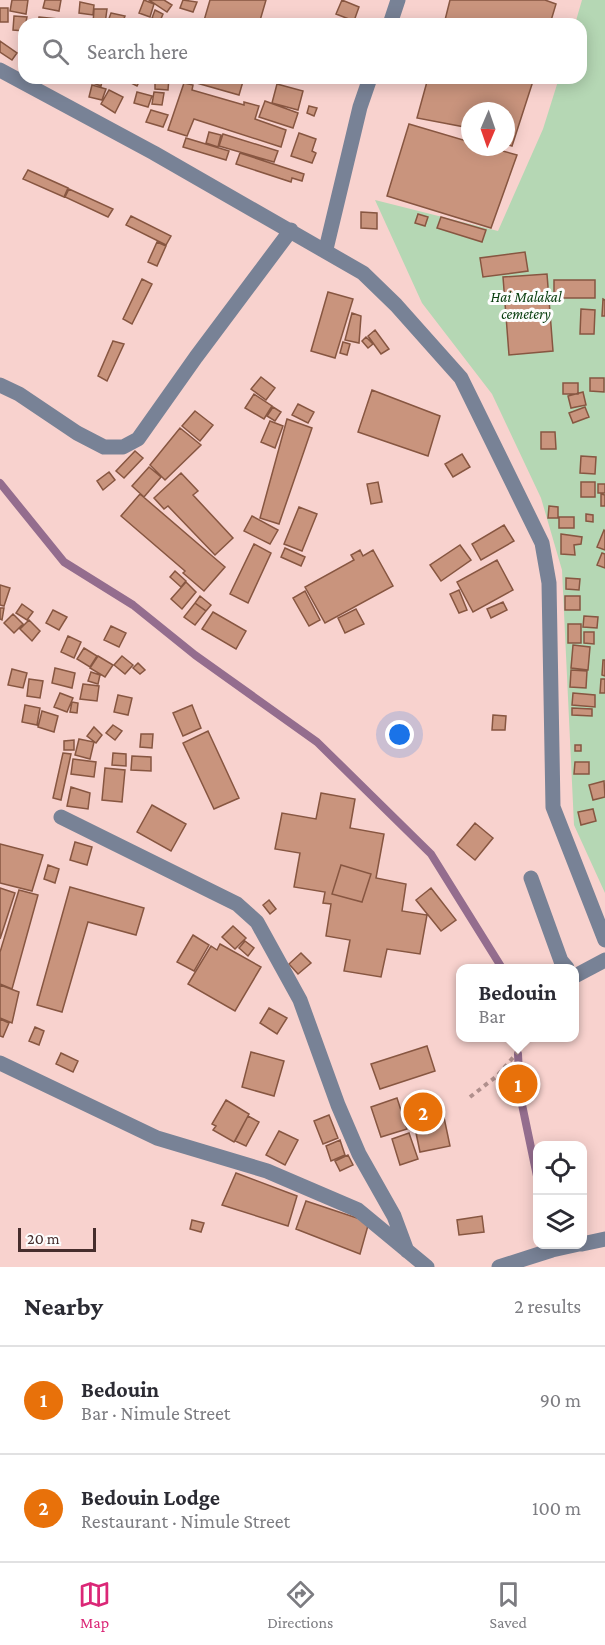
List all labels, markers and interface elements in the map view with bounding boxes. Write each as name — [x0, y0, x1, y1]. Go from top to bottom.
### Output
search box — [18, 18, 587, 84]
icon: search — [39, 35, 72, 68]
text: Search here — [87, 39, 188, 64]
north arrow — [461, 102, 515, 156]
park label: Hai Malakal cemetery — [490, 289, 562, 323]
your location — [385, 720, 414, 749]
popup — [456, 964, 579, 1042]
text: Bedouin — [478, 980, 557, 1005]
text: Bar — [478, 1005, 506, 1027]
pin: 1 — [498, 1062, 538, 1106]
pin: 2 — [404, 1090, 442, 1134]
map controls — [533, 1141, 587, 1249]
button: locate — [533, 1141, 587, 1195]
button: layers — [533, 1195, 587, 1249]
scale bar — [18, 1225, 96, 1252]
text: 20 m — [27, 1230, 60, 1247]
text: Nearby — [24, 1292, 103, 1321]
text: 2 results — [514, 1295, 581, 1317]
text: Bedouin — [81, 1377, 159, 1402]
text: 1 — [40, 1389, 47, 1411]
text: 90 m — [540, 1389, 581, 1411]
text: Bar · Nimule Street — [81, 1402, 230, 1424]
text: Bedouin Lodge — [81, 1485, 220, 1510]
text: 2 — [38, 1497, 49, 1519]
text: 100 m — [532, 1497, 581, 1519]
text: Restaurant · Nimule Street — [81, 1510, 290, 1532]
tab: Map — [78, 1578, 111, 1631]
tab: Directions — [267, 1578, 333, 1631]
tab: Saved — [489, 1578, 527, 1631]

